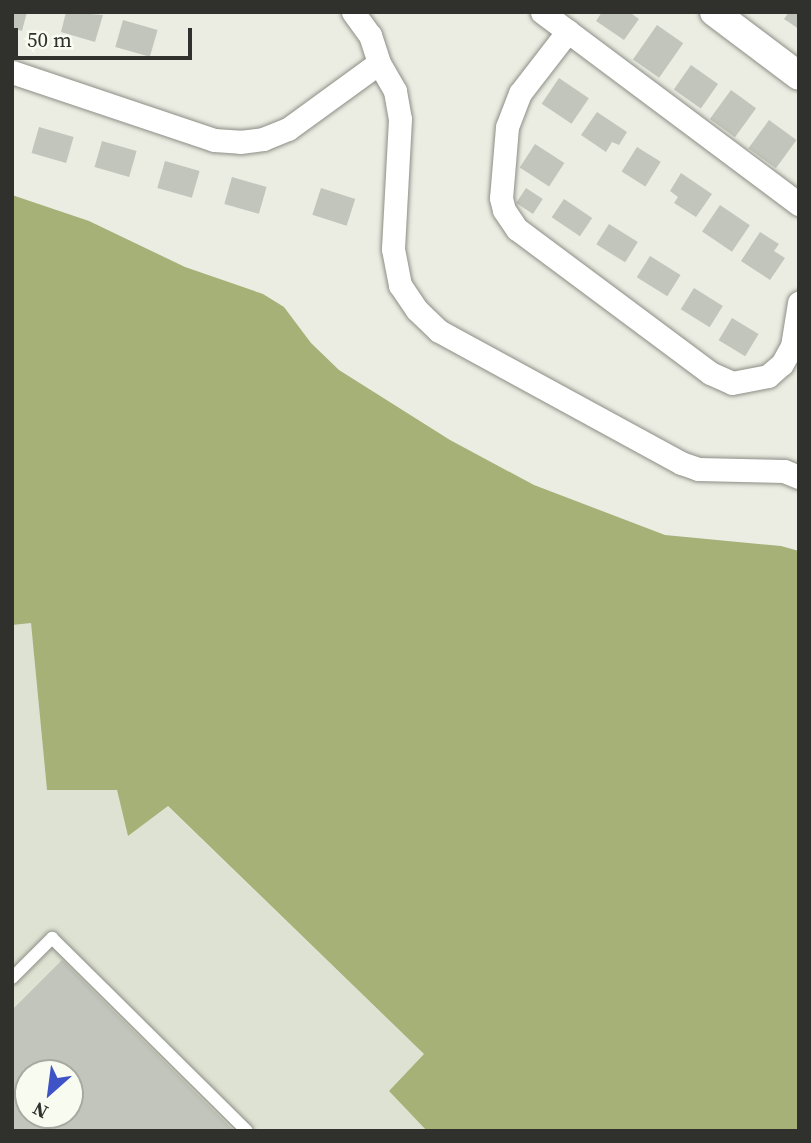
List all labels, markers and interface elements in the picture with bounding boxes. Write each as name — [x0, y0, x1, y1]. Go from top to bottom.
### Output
scale bar — [18, 14, 196, 58]
text: 50 m — [27, 25, 72, 54]
north arrow — [14, 1059, 84, 1129]
text: N — [28, 1096, 52, 1126]

